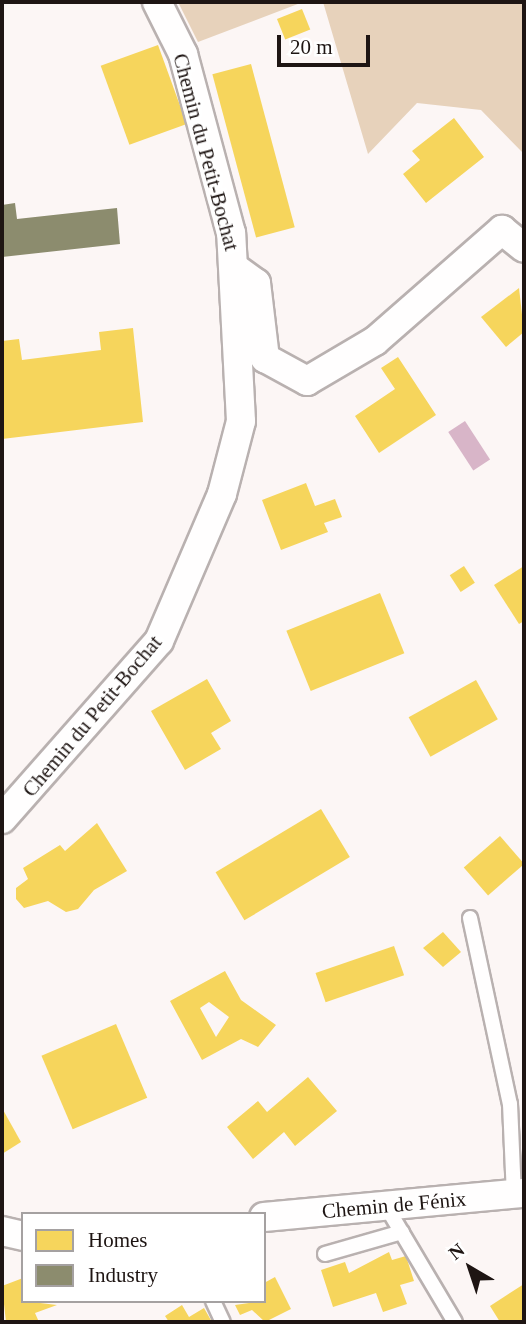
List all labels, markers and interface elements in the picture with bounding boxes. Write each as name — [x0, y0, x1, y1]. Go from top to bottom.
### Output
scale bar — [281, 21, 374, 65]
text: 20 m — [290, 35, 333, 59]
street label: Chemin du Petit-Bochat — [168, 51, 244, 253]
street label: Chemin du Petit-Bochat — [17, 630, 167, 802]
street label: Chemin de Fénix — [321, 1186, 467, 1224]
legend — [21, 1212, 266, 1303]
text: Homes — [88, 1228, 148, 1252]
north arrow — [435, 1233, 505, 1303]
text: N — [445, 1239, 468, 1264]
text: Industry — [88, 1263, 158, 1287]

